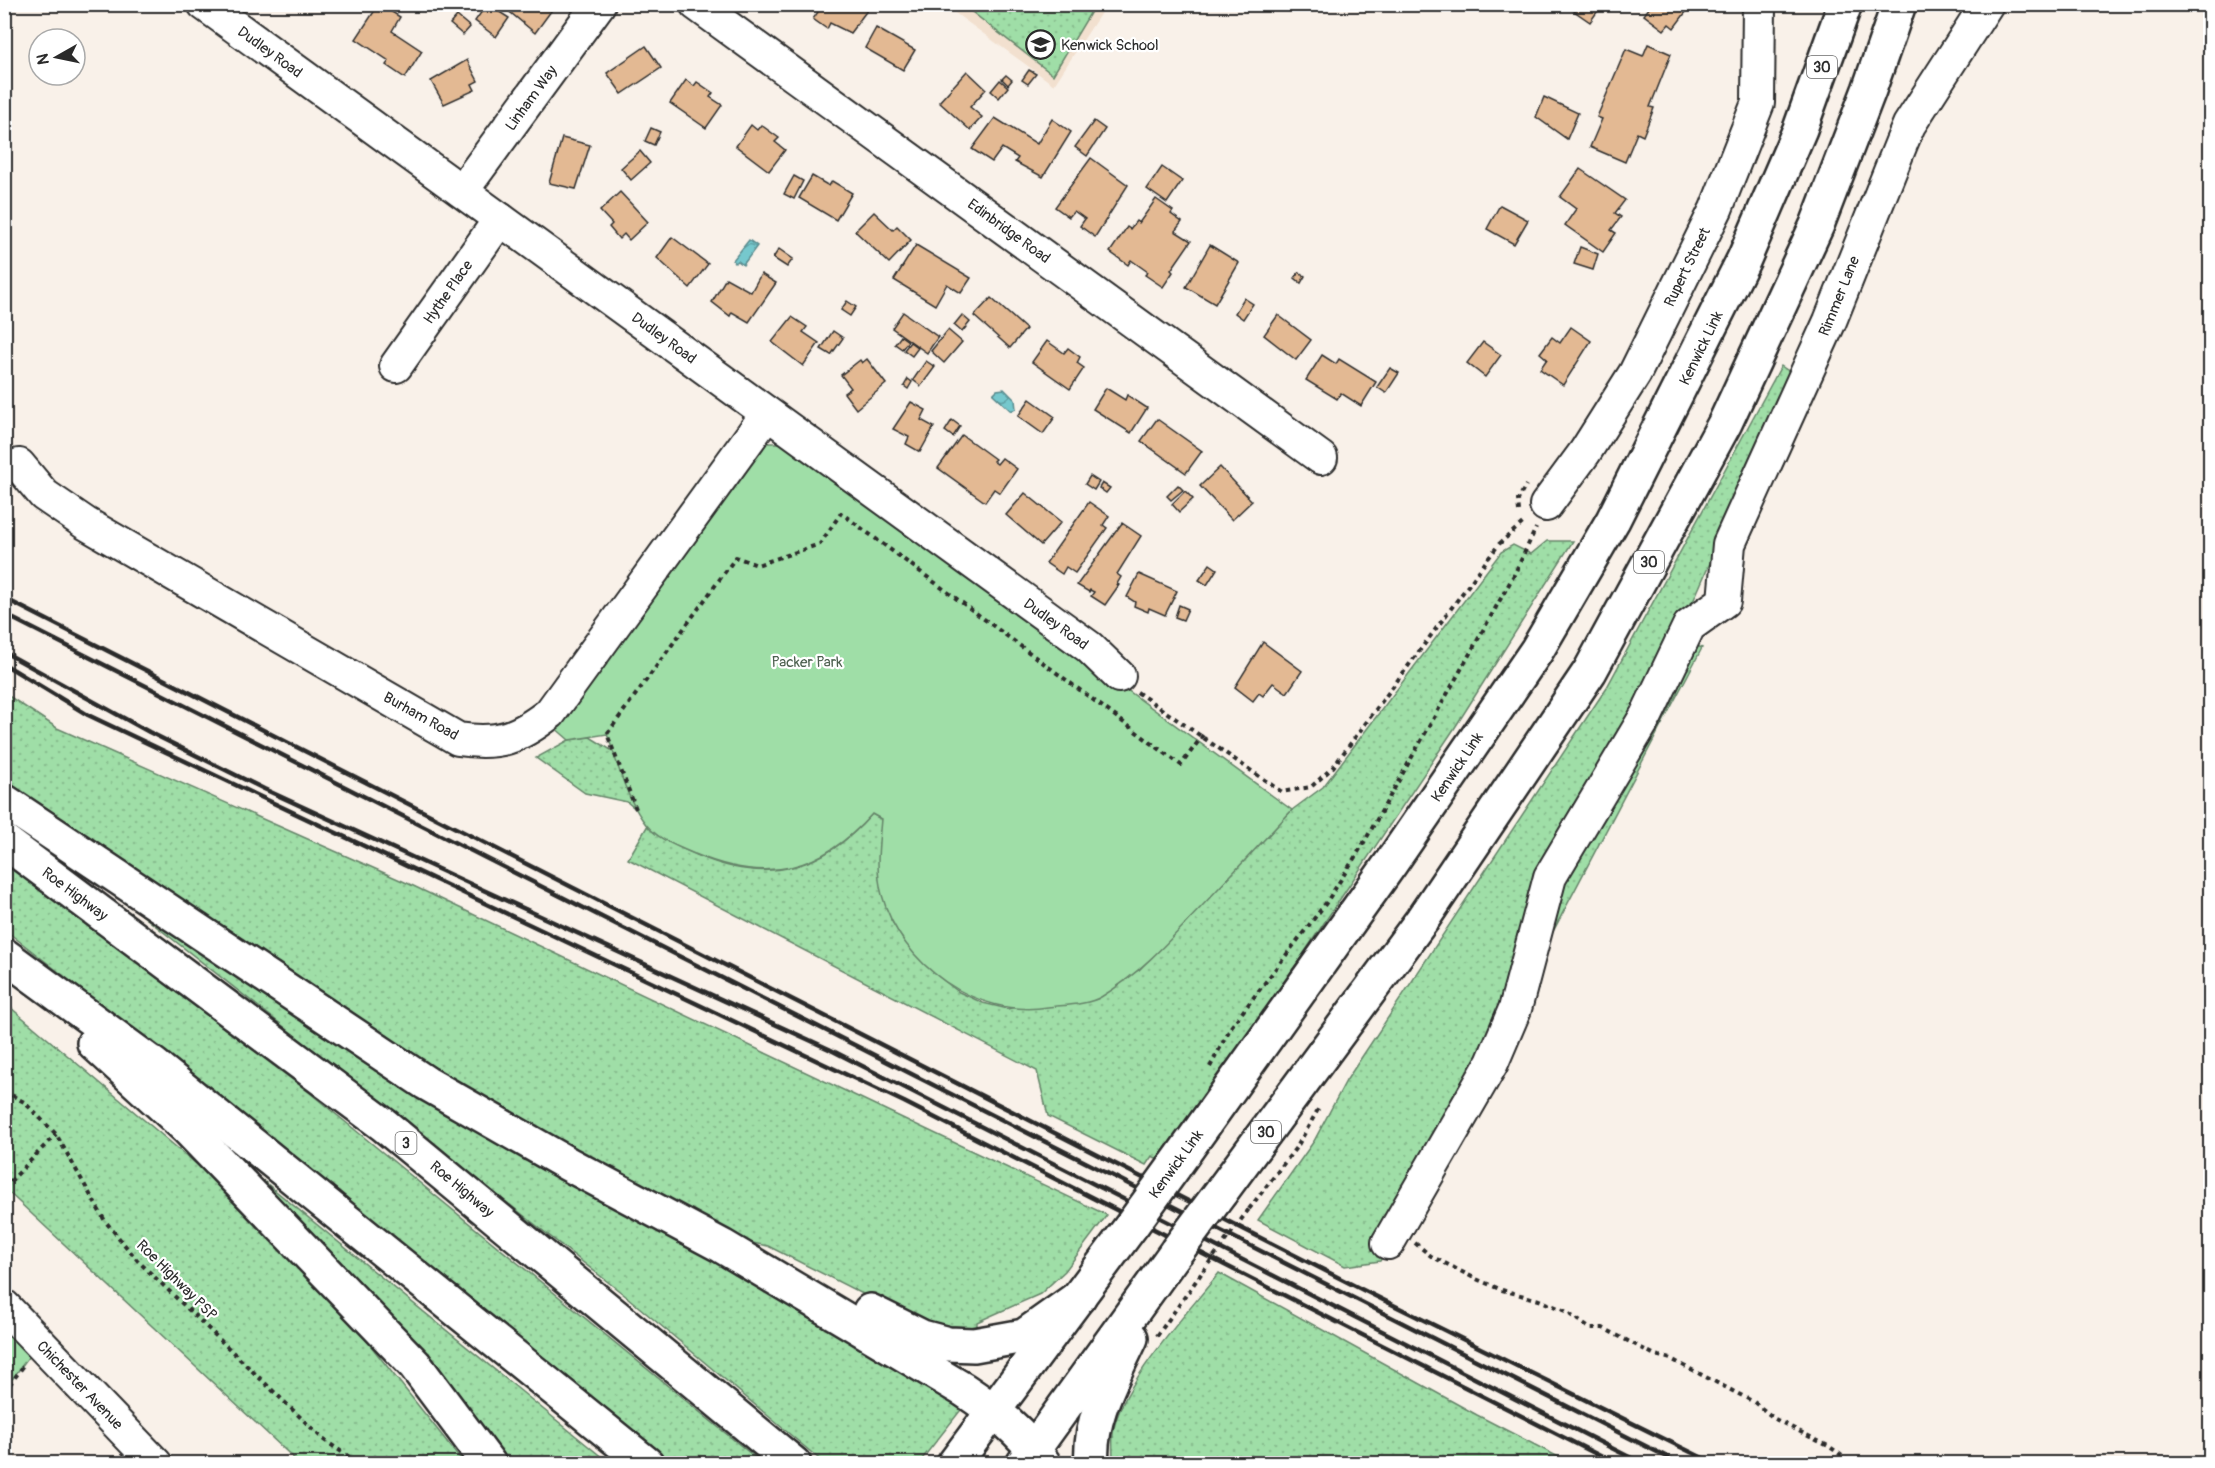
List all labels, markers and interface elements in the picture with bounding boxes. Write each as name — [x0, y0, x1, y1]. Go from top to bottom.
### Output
street label: Dudley Road — [233, 22, 306, 82]
north arrow — [27, 27, 87, 87]
school or university icon: Kenwick School — [1024, 29, 1056, 61]
place label: Kenwick School — [1061, 36, 1159, 55]
text: N — [32, 52, 54, 66]
road number: 30 — [1807, 56, 1837, 78]
street label: Linham Way — [501, 61, 562, 135]
street label: Edinbridge Road — [963, 195, 1054, 268]
street label: Rupert Street — [1660, 224, 1715, 310]
street label: Rimmer Lane — [1815, 253, 1864, 339]
street label: Hythe Place — [420, 256, 478, 328]
street label: Kenwick Link — [1675, 307, 1728, 388]
street label: Dudley Road — [627, 308, 700, 368]
road number: 30 — [1634, 551, 1664, 573]
street label: Dudley Road — [1019, 594, 1092, 654]
park label: Packer Park — [772, 653, 843, 672]
street label: Burham Road — [380, 688, 462, 745]
street label: Kenwick Link — [1427, 728, 1488, 806]
street label: Roe Highway — [38, 863, 112, 926]
road number: 30 — [1251, 1121, 1281, 1143]
street label: Kenwick Link — [1145, 1126, 1208, 1202]
road number: 3 — [396, 1132, 416, 1154]
street label: Roe Highway — [426, 1157, 498, 1222]
street label: Roe Highway PSP — [132, 1236, 221, 1325]
street label: Chichester Avenue — [33, 1337, 127, 1434]

